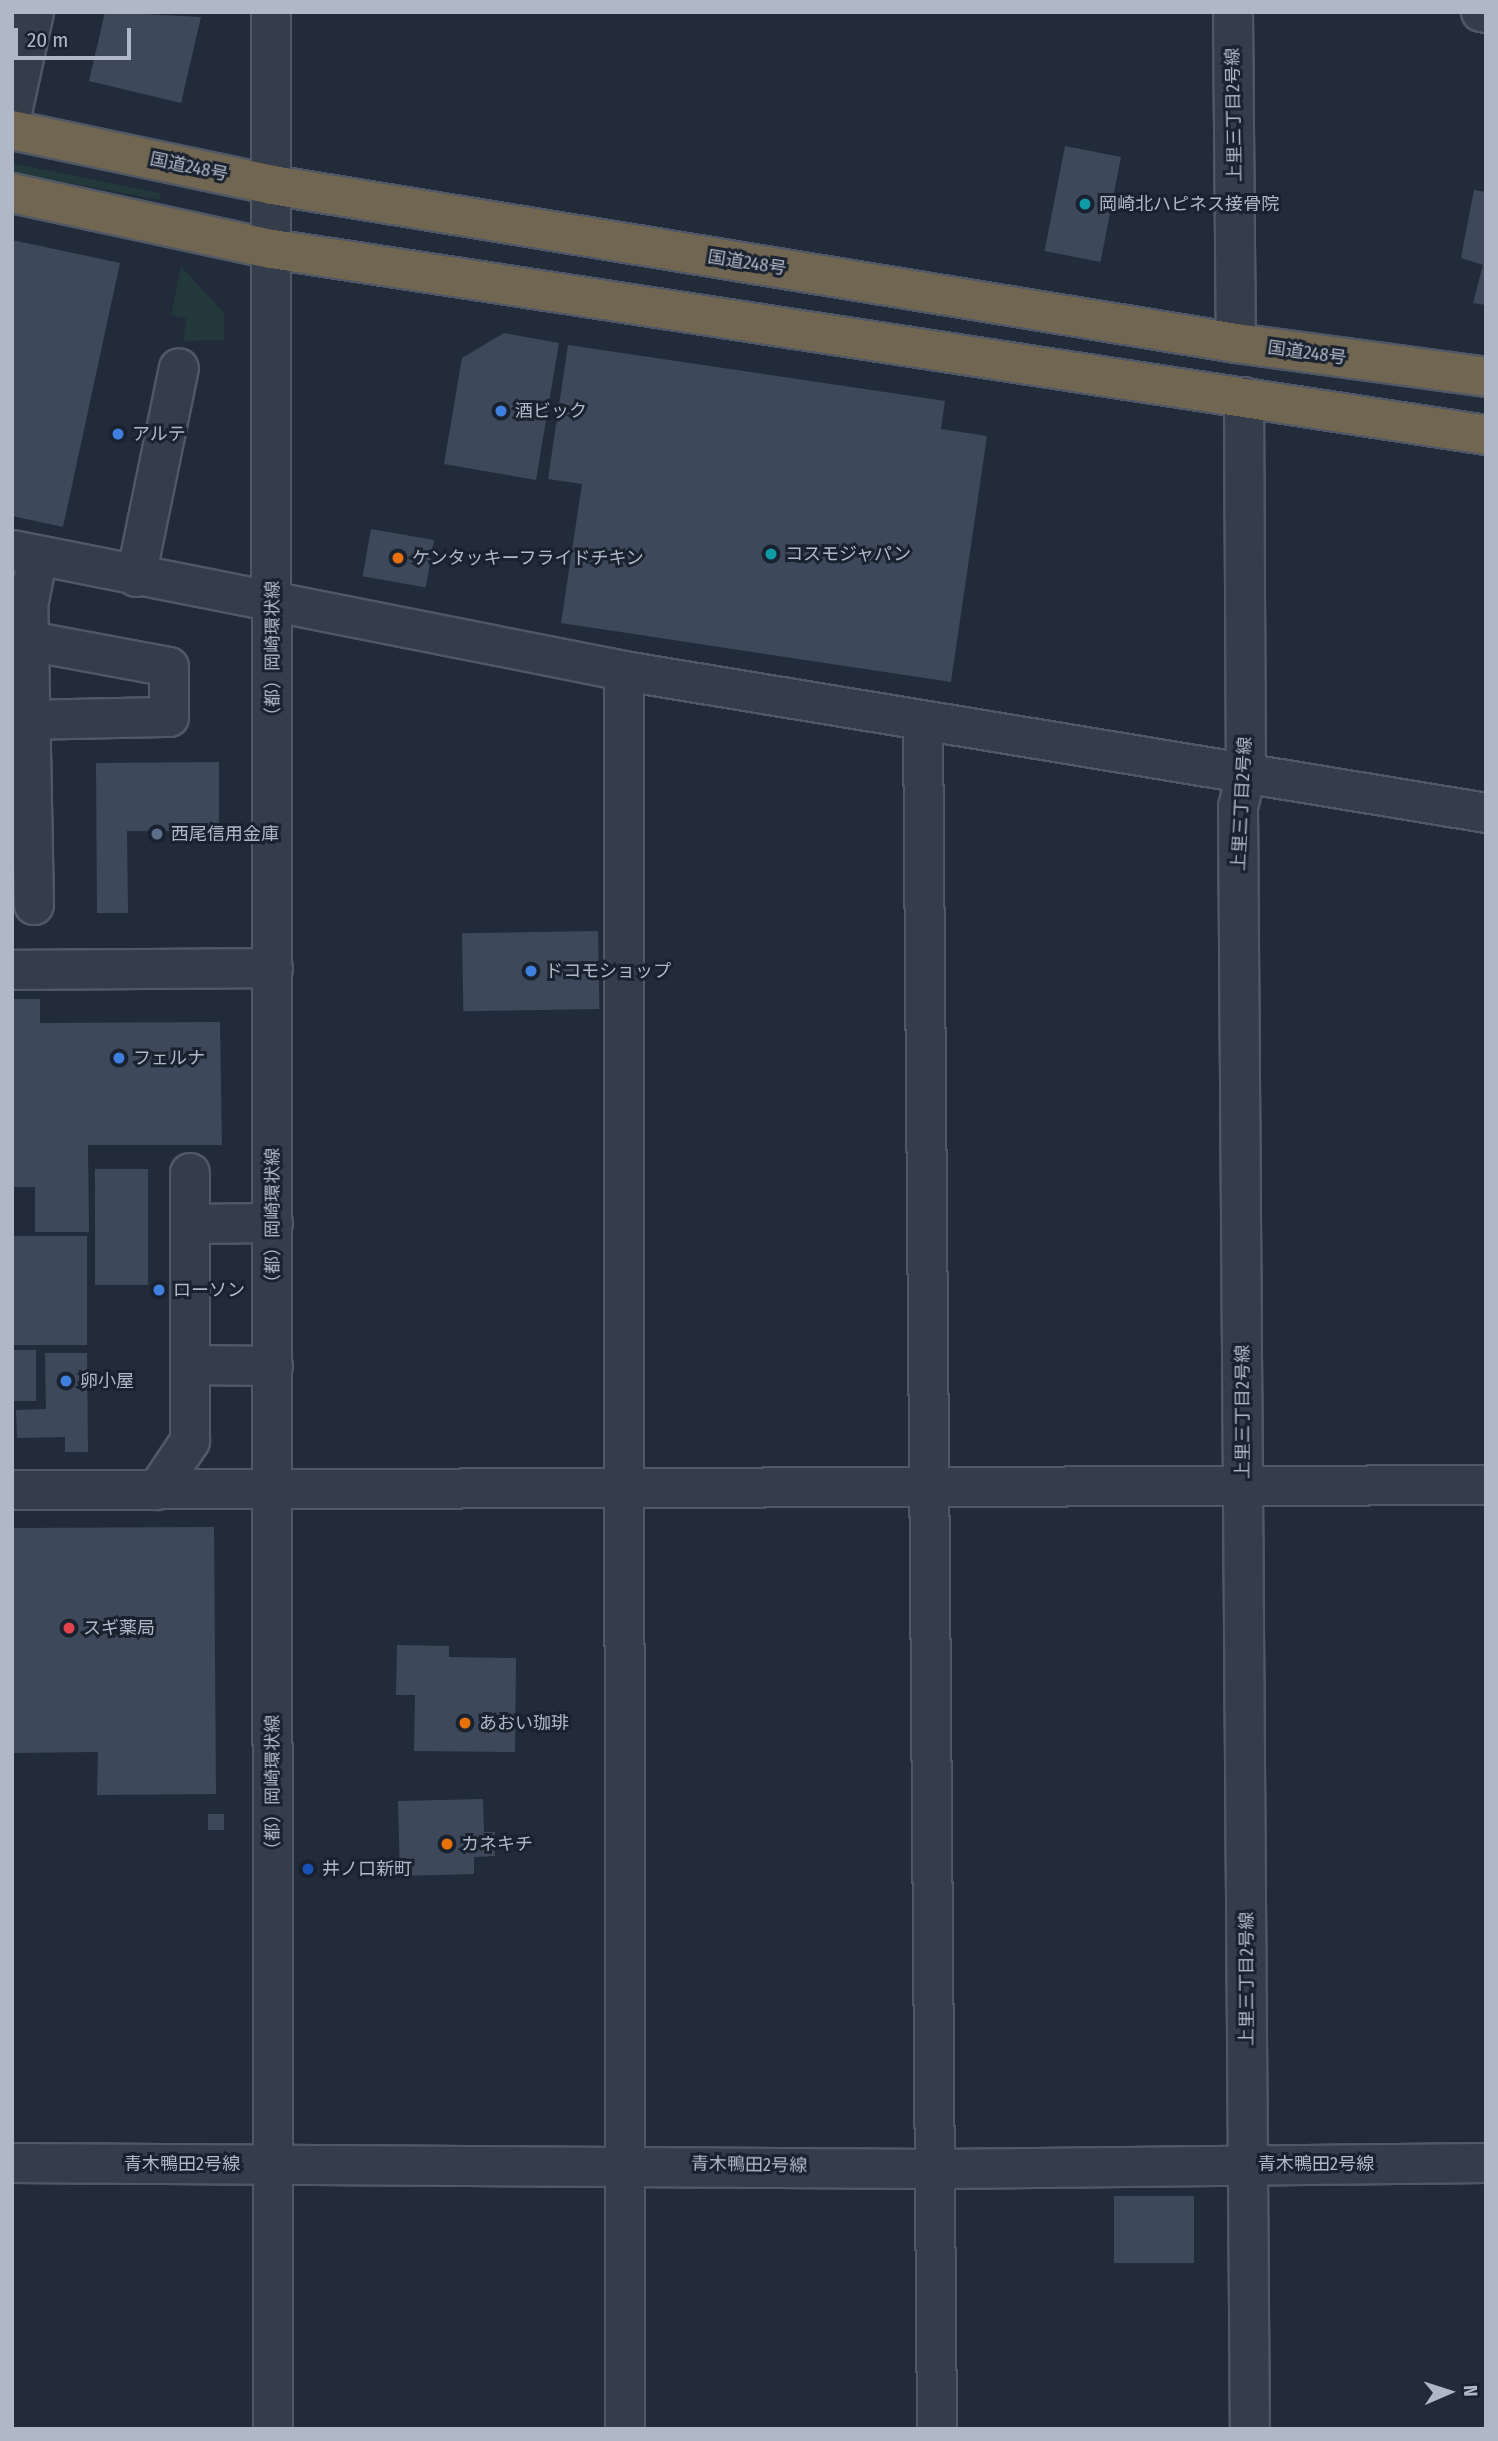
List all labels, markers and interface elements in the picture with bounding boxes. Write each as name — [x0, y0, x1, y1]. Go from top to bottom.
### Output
scale bar — [18, 14, 135, 58]
text: 20 m — [27, 27, 68, 53]
street label: 上里三丁目2号線 — [1222, 48, 1246, 182]
street label: 国道248号 — [148, 148, 230, 186]
place label: 岡崎北ハピネス接骨院 — [1099, 193, 1279, 215]
marker: 岡崎北ハピネス接骨院 — [1077, 196, 1093, 212]
street label: 国道248号 — [706, 246, 788, 280]
street label: 国道248号 — [1266, 337, 1348, 369]
place label: 酒ビック — [515, 400, 587, 422]
marker: 酒ビック — [493, 403, 509, 419]
place label: アルテ — [132, 423, 186, 445]
marker: アルテ — [110, 426, 126, 442]
place label: コスモジャパン — [785, 543, 911, 565]
marker: コスモジャパン — [763, 546, 779, 562]
place label: ケンタッキーフライドチキン — [412, 547, 646, 569]
marker: ケンタッキーフライドチキン — [390, 550, 406, 566]
street label: （都）岡崎環状線 — [262, 581, 284, 725]
street label: 上里三丁目2号線 — [1228, 737, 1256, 871]
place label: 西尾信用金庫 — [171, 823, 279, 845]
marker: 西尾信用金庫 — [149, 826, 165, 842]
place label: ドコモショップ — [545, 960, 671, 982]
marker: ドコモショップ — [523, 963, 539, 979]
place label: フェルナ — [133, 1047, 205, 1069]
marker: フェルナ — [111, 1050, 127, 1066]
street label: （都）岡崎環状線 — [262, 1148, 284, 1292]
place label: ローソン — [173, 1279, 245, 1301]
marker: ローソン — [151, 1282, 167, 1298]
street label: 上里三丁目2号線 — [1232, 1345, 1254, 1479]
place label: 卵小屋 — [80, 1370, 134, 1392]
marker: 卵小屋 — [58, 1373, 74, 1389]
place label: スギ薬局 — [83, 1617, 155, 1639]
marker: スギ薬局 — [61, 1620, 77, 1636]
place label: あおい珈琲 — [479, 1712, 569, 1734]
street label: （都）岡崎環状線 — [262, 1715, 284, 1859]
marker: あおい珈琲 — [457, 1715, 473, 1731]
place label: カネキチ — [461, 1833, 533, 1855]
marker: カネキチ — [439, 1836, 455, 1852]
place label: 井ノ口新町 — [322, 1858, 412, 1880]
marker: 井ノ口新町 — [300, 1861, 316, 1877]
street label: 上里三丁目2号線 — [1236, 1912, 1258, 2046]
street label: 青木鴨田2号線 — [124, 2153, 240, 2175]
street label: 青木鴨田2号線 — [691, 2153, 807, 2177]
street label: 青木鴨田2号線 — [1258, 2153, 1374, 2175]
north arrow — [1414, 2357, 1484, 2427]
text: N — [1459, 2385, 1482, 2397]

